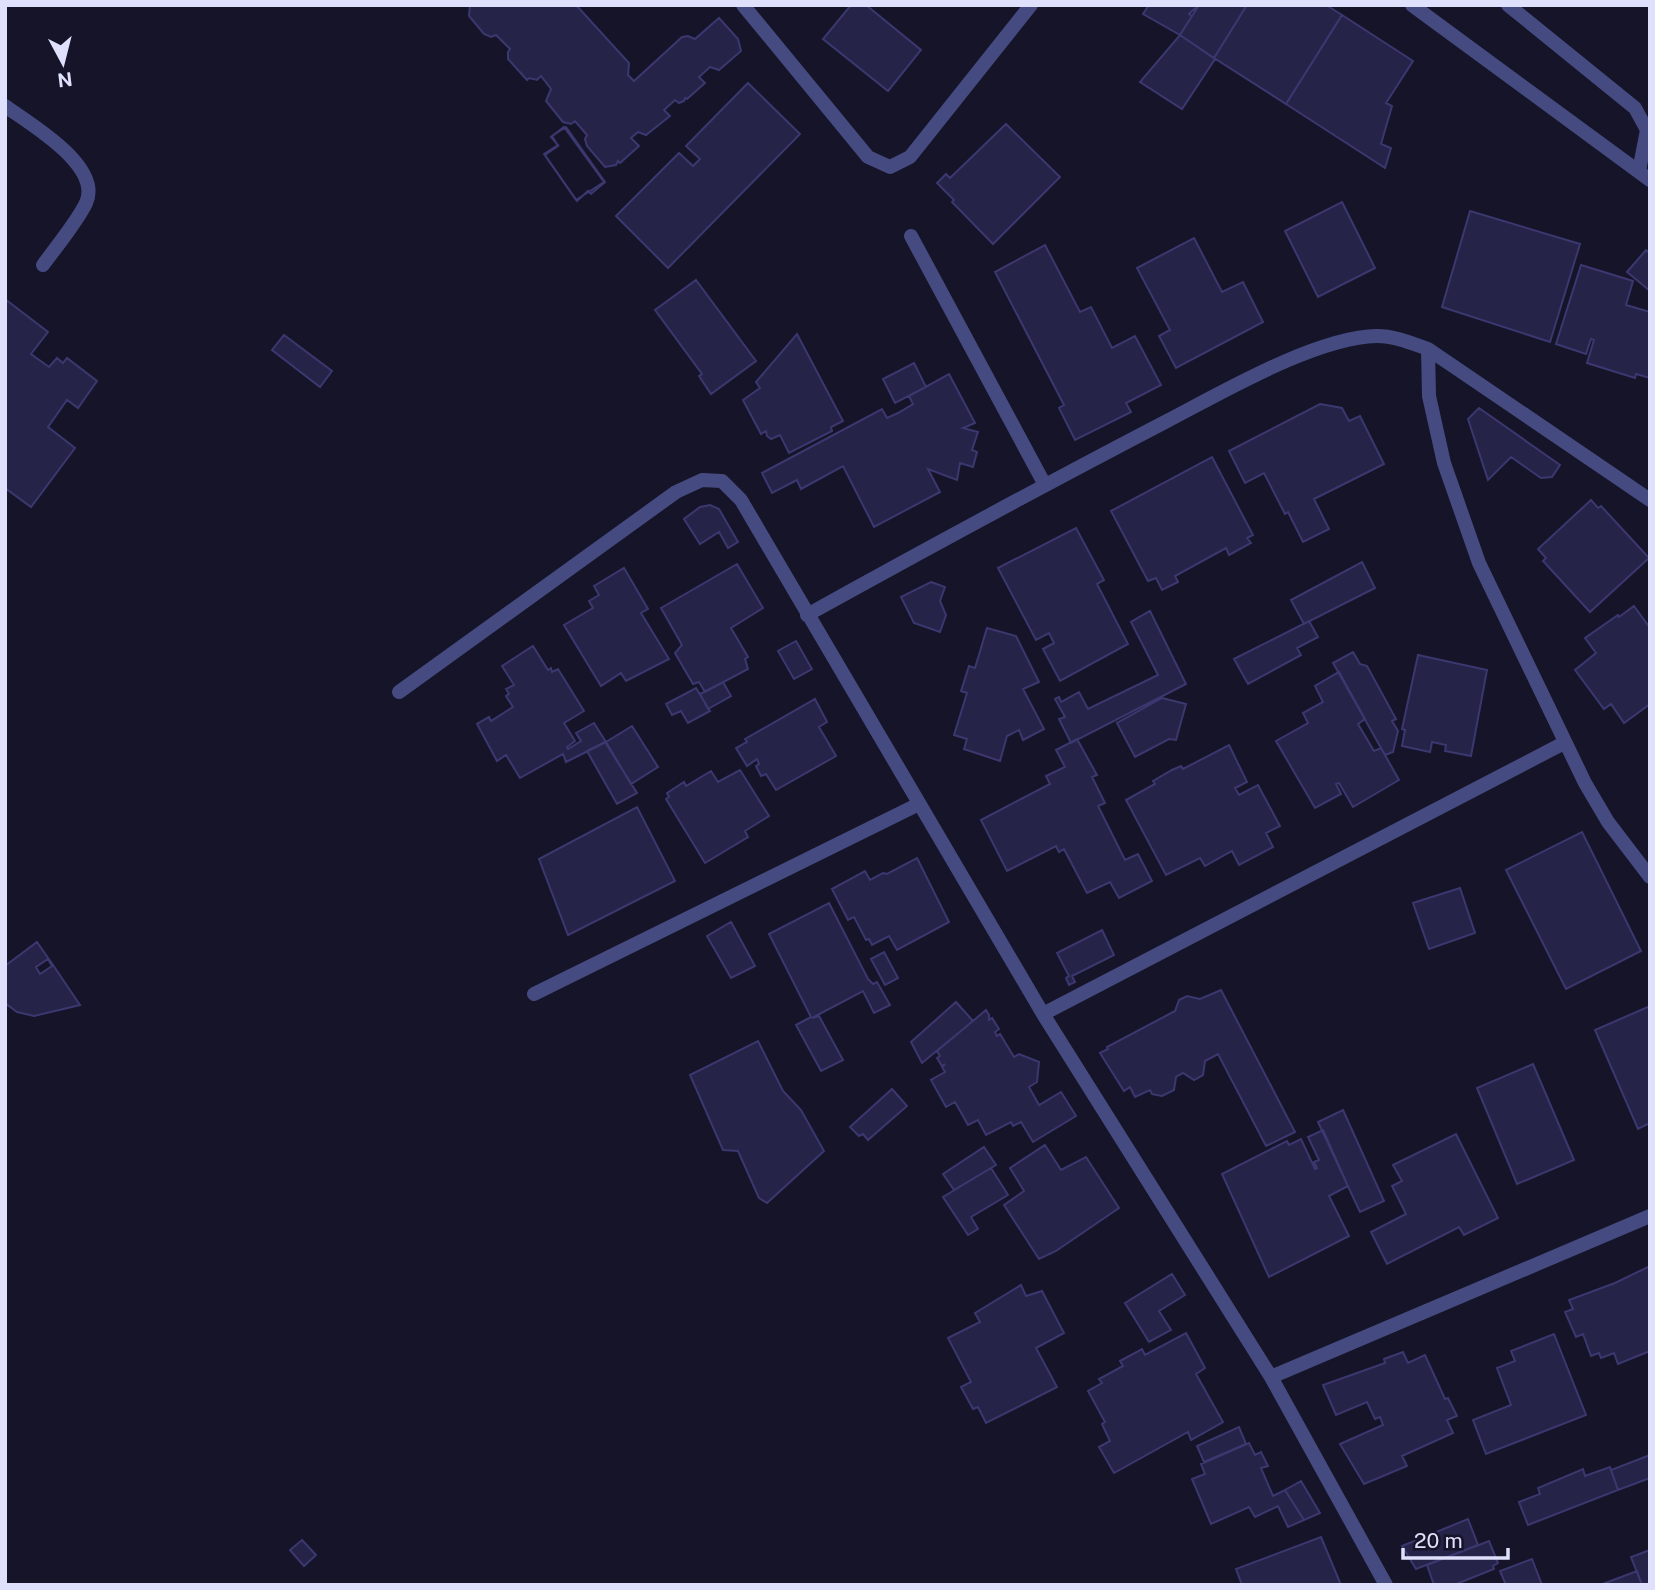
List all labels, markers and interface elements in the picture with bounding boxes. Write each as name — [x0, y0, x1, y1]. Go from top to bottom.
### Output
north arrow — [28, 28, 98, 98]
text: N — [56, 68, 74, 92]
scale bar — [1403, 1516, 1508, 1560]
text: 20 m — [1414, 1528, 1463, 1553]

